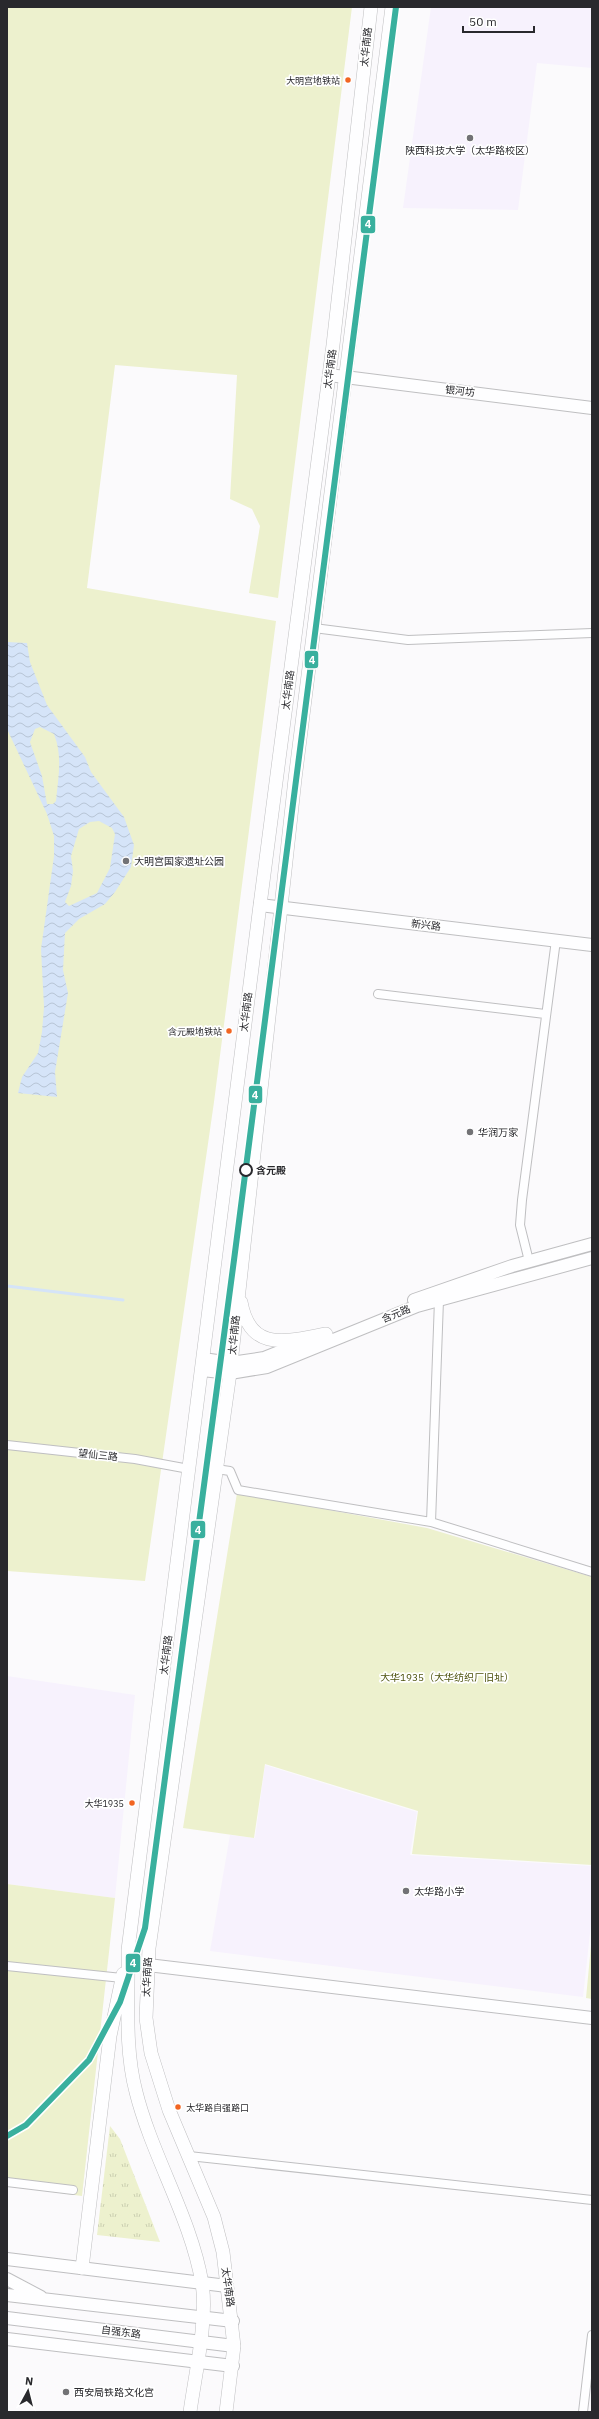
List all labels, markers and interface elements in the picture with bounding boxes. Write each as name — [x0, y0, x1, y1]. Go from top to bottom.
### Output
scale bar — [463, 8, 534, 34]
text: 50 m — [469, 14, 497, 29]
street label: 太华南路 — [357, 26, 375, 68]
place label: 大明宫地铁站 — [286, 75, 340, 86]
marker: 大明宫地铁站 — [343, 75, 353, 85]
marker: 陕西科技大学（太华路校区） — [465, 133, 475, 143]
place label: 陕西科技大学（太华路校区） — [405, 144, 535, 157]
line badge: 4 — [360, 215, 376, 234]
text: 4 — [365, 217, 372, 231]
street label: 太华南路 — [321, 348, 339, 390]
street label: 银河坊 — [444, 383, 476, 399]
line badge: 4 — [304, 650, 319, 669]
text: 4 — [309, 653, 316, 667]
street label: 太华南路 — [279, 669, 297, 711]
place label: 大明宫国家遗址公园 — [134, 855, 224, 868]
marker: 大明宫国家遗址公园 — [121, 856, 131, 866]
street label: 新兴路 — [410, 917, 442, 933]
street label: 太华南路 — [237, 991, 255, 1033]
place label: 含元殿地铁站 — [168, 1026, 222, 1037]
marker: 含元殿地铁站 — [224, 1026, 234, 1036]
line badge: 4 — [248, 1085, 263, 1104]
text: 4 — [252, 1088, 259, 1102]
place label: 华润万家 — [478, 1126, 519, 1139]
marker: 华润万家 — [465, 1127, 475, 1137]
marker: 含元殿 — [239, 1163, 253, 1177]
place label: 含元殿 — [256, 1164, 286, 1177]
street label: 含元路 — [380, 1302, 412, 1326]
street label: 太华南路 — [225, 1314, 243, 1356]
street label: 望仙三路 — [77, 1446, 119, 1464]
line badge: 4 — [190, 1520, 206, 1539]
text: 4 — [195, 1523, 202, 1537]
street label: 太华南路 — [157, 1634, 175, 1676]
park label: 大华1935（大华纺织厂旧址） — [380, 1671, 514, 1684]
place label: 大华1935 — [84, 1798, 124, 1809]
marker: 大华1935 — [127, 1798, 137, 1808]
place label: 太华路小学 — [414, 1885, 464, 1898]
marker: 太华路小学 — [401, 1886, 411, 1896]
line badge: 4 — [125, 1953, 141, 1973]
text: 4 — [130, 1956, 137, 1970]
street label: 太华南路 — [139, 1957, 155, 1997]
marker: 太华路自强路口 — [173, 2102, 183, 2112]
place label: 太华路自强路口 — [186, 2102, 249, 2113]
street label: 太华南路 — [219, 2266, 237, 2308]
street label: 自强东路 — [100, 2323, 142, 2341]
north arrow — [8, 2371, 48, 2411]
text: N — [24, 2374, 34, 2389]
place label: 西安局铁路文化宫 — [74, 2386, 154, 2399]
marker: 西安局铁路文化宫 — [61, 2387, 71, 2397]

